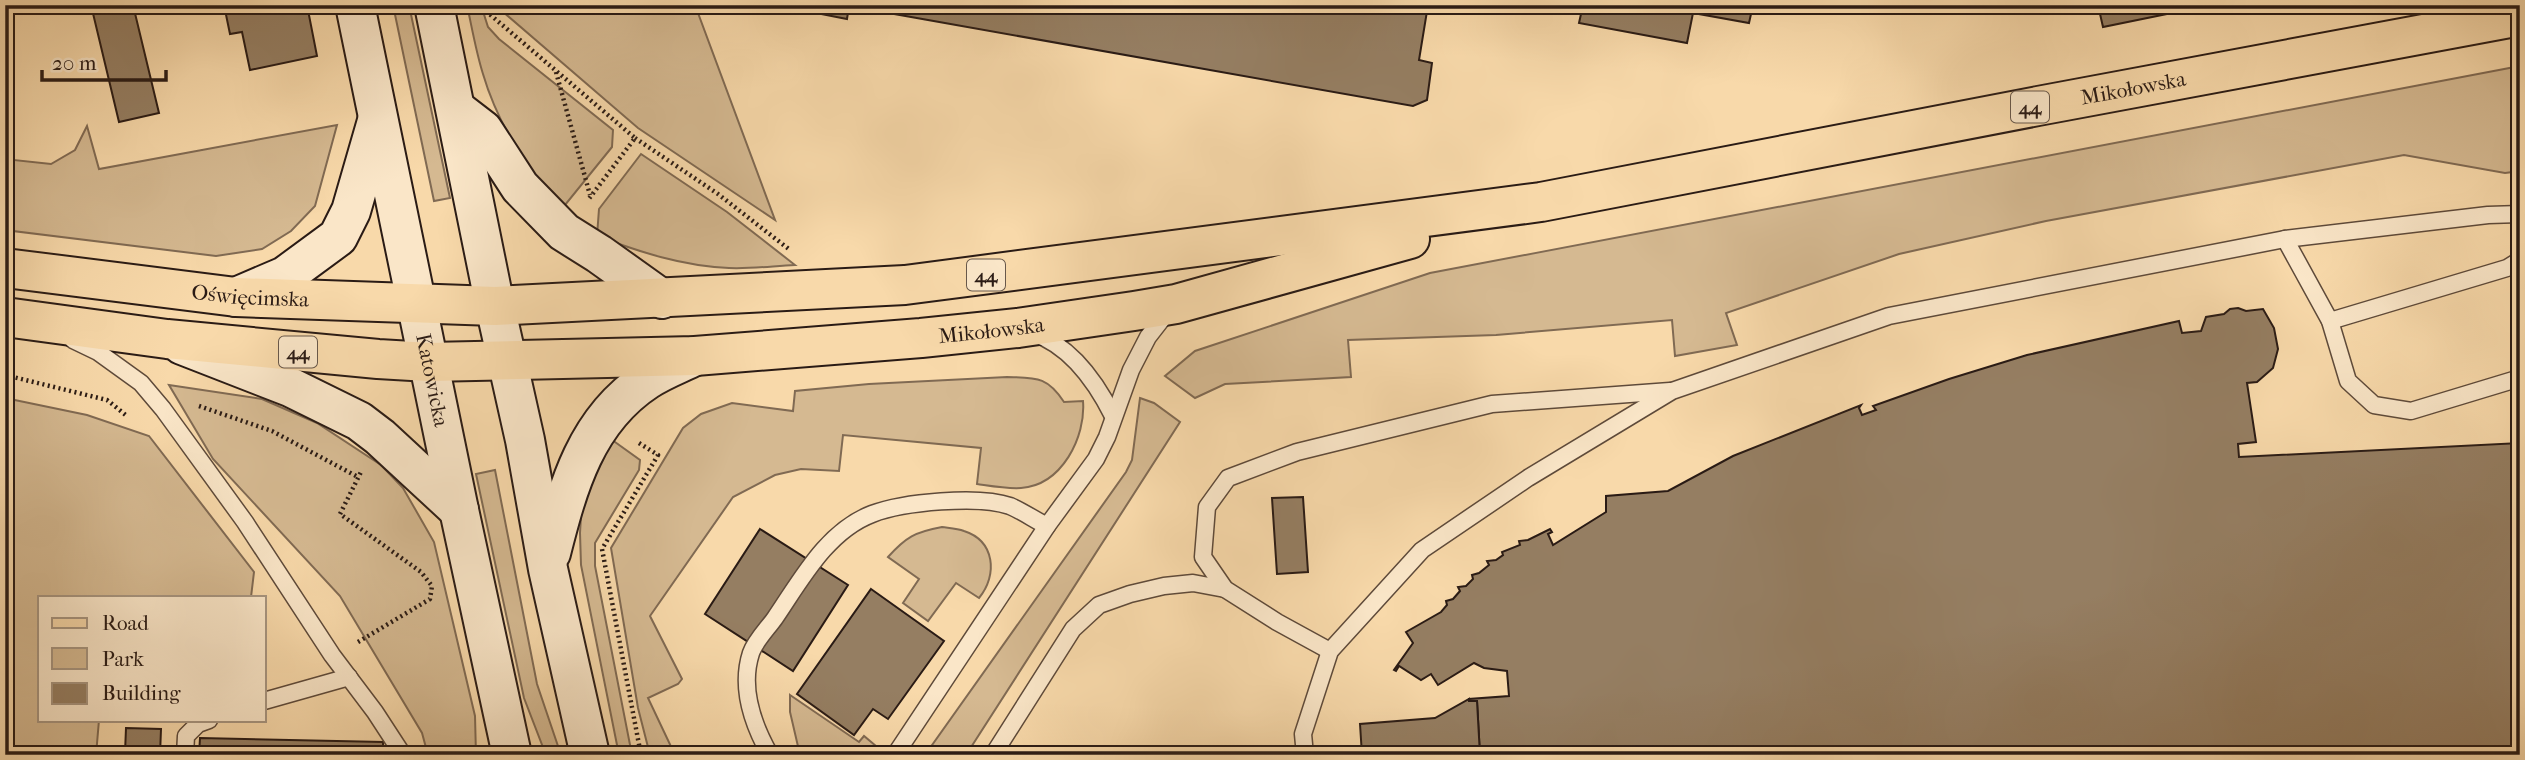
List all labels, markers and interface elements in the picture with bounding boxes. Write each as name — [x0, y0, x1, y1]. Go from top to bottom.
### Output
scale bar — [42, 38, 166, 82]
text: 20 m — [52, 51, 97, 75]
street label: Mikołowska — [2079, 67, 2188, 110]
road number: 44 — [2011, 92, 2049, 122]
road number: 44 — [967, 260, 1005, 290]
street label: Oświęcimska — [190, 280, 310, 312]
street label: Mikołowska — [937, 312, 1046, 348]
street label: Katowicka — [411, 331, 454, 429]
road number: 44 — [279, 336, 317, 368]
legend — [38, 596, 266, 722]
text: Road — [102, 611, 149, 635]
text: Park — [102, 647, 144, 671]
text: Building — [102, 681, 181, 705]

